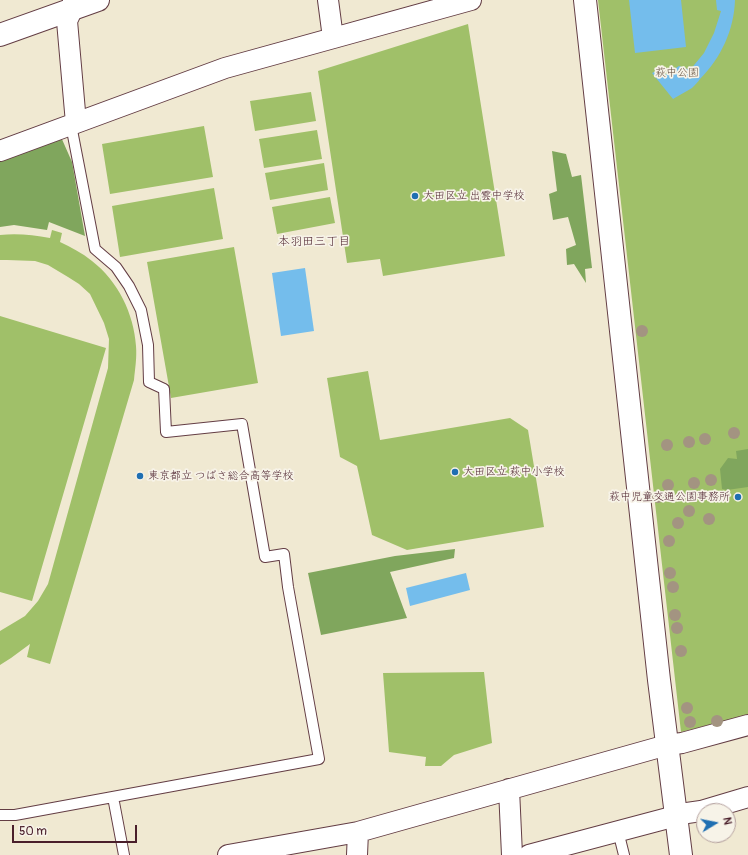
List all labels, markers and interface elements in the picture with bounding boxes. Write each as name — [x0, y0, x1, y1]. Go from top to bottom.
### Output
park label: 萩中公園 — [655, 66, 699, 80]
place label: 大田区立 出雲中学校 — [423, 189, 524, 203]
marker: 大田区立 出雲中学校 — [410, 191, 420, 201]
district label: 本羽田三丁目 — [278, 235, 350, 249]
place label: 大田区立 萩中小学校 — [463, 465, 564, 479]
marker: 大田区立 萩中小学校 — [450, 467, 460, 477]
place label: 東京都立 つばさ総合高等学校 — [148, 469, 293, 483]
marker: 東京都立 つばさ総合高等学校 — [135, 471, 145, 481]
place label: 萩中児童交通公園事務所 — [609, 490, 730, 504]
marker: 萩中児童交通公園事務所 — [733, 492, 743, 502]
north arrow — [696, 803, 736, 843]
text: N — [720, 816, 734, 826]
scale bar — [14, 817, 139, 843]
text: 50 m — [19, 824, 47, 839]

